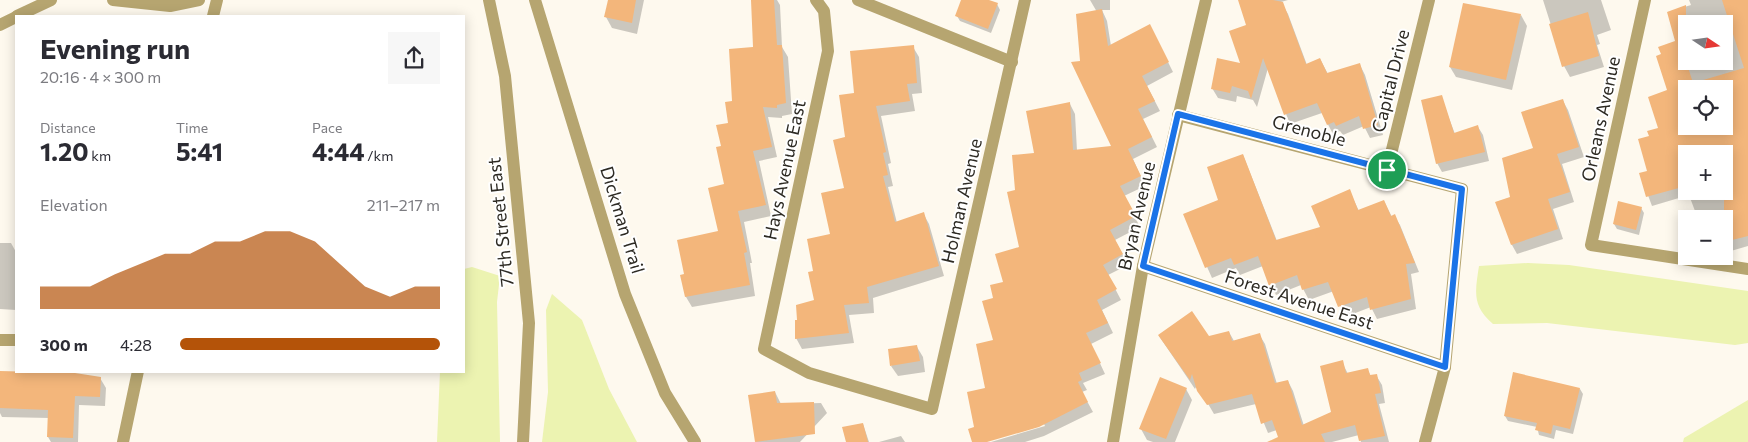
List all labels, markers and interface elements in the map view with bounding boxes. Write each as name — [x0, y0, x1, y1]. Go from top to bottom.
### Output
north arrow — [1678, 15, 1732, 70]
map controls — [1678, 15, 1733, 265]
street label: Capital Drive — [1367, 27, 1413, 135]
text: Evening run — [40, 31, 190, 65]
button: share — [388, 32, 440, 84]
street label: Orleans Avenue — [1576, 54, 1624, 183]
text: 20:16 · 4 × 300 m — [40, 67, 161, 86]
button: locate — [1678, 80, 1733, 135]
street label: Hays Avenue East — [758, 98, 810, 242]
street label: Grenoble — [1270, 110, 1349, 150]
text: Distance — [40, 119, 96, 136]
text: Time — [176, 119, 208, 136]
text: Pace — [312, 119, 342, 136]
text: 1.20 — [40, 136, 89, 166]
text: 5:41 — [176, 136, 223, 166]
text: 4:44 — [312, 136, 365, 166]
street label: Holman Avenue — [936, 136, 986, 265]
button: + — [1678, 145, 1733, 200]
text: km — [89, 147, 111, 164]
text: /km — [365, 147, 393, 164]
pin — [1366, 149, 1408, 191]
street label: 77th Street East — [482, 156, 518, 288]
icon: arrive — [1373, 156, 1401, 184]
street label: Bryan Avenue — [1113, 159, 1159, 272]
street label: Dickman Trail — [596, 163, 650, 276]
text: Elevation — [40, 195, 108, 214]
text: 211–217 m — [367, 195, 440, 214]
button: − — [1678, 210, 1733, 265]
street label: Forest Avenue East — [1222, 265, 1376, 333]
text: 300 m — [40, 335, 88, 354]
text: 4:28 — [120, 335, 152, 354]

